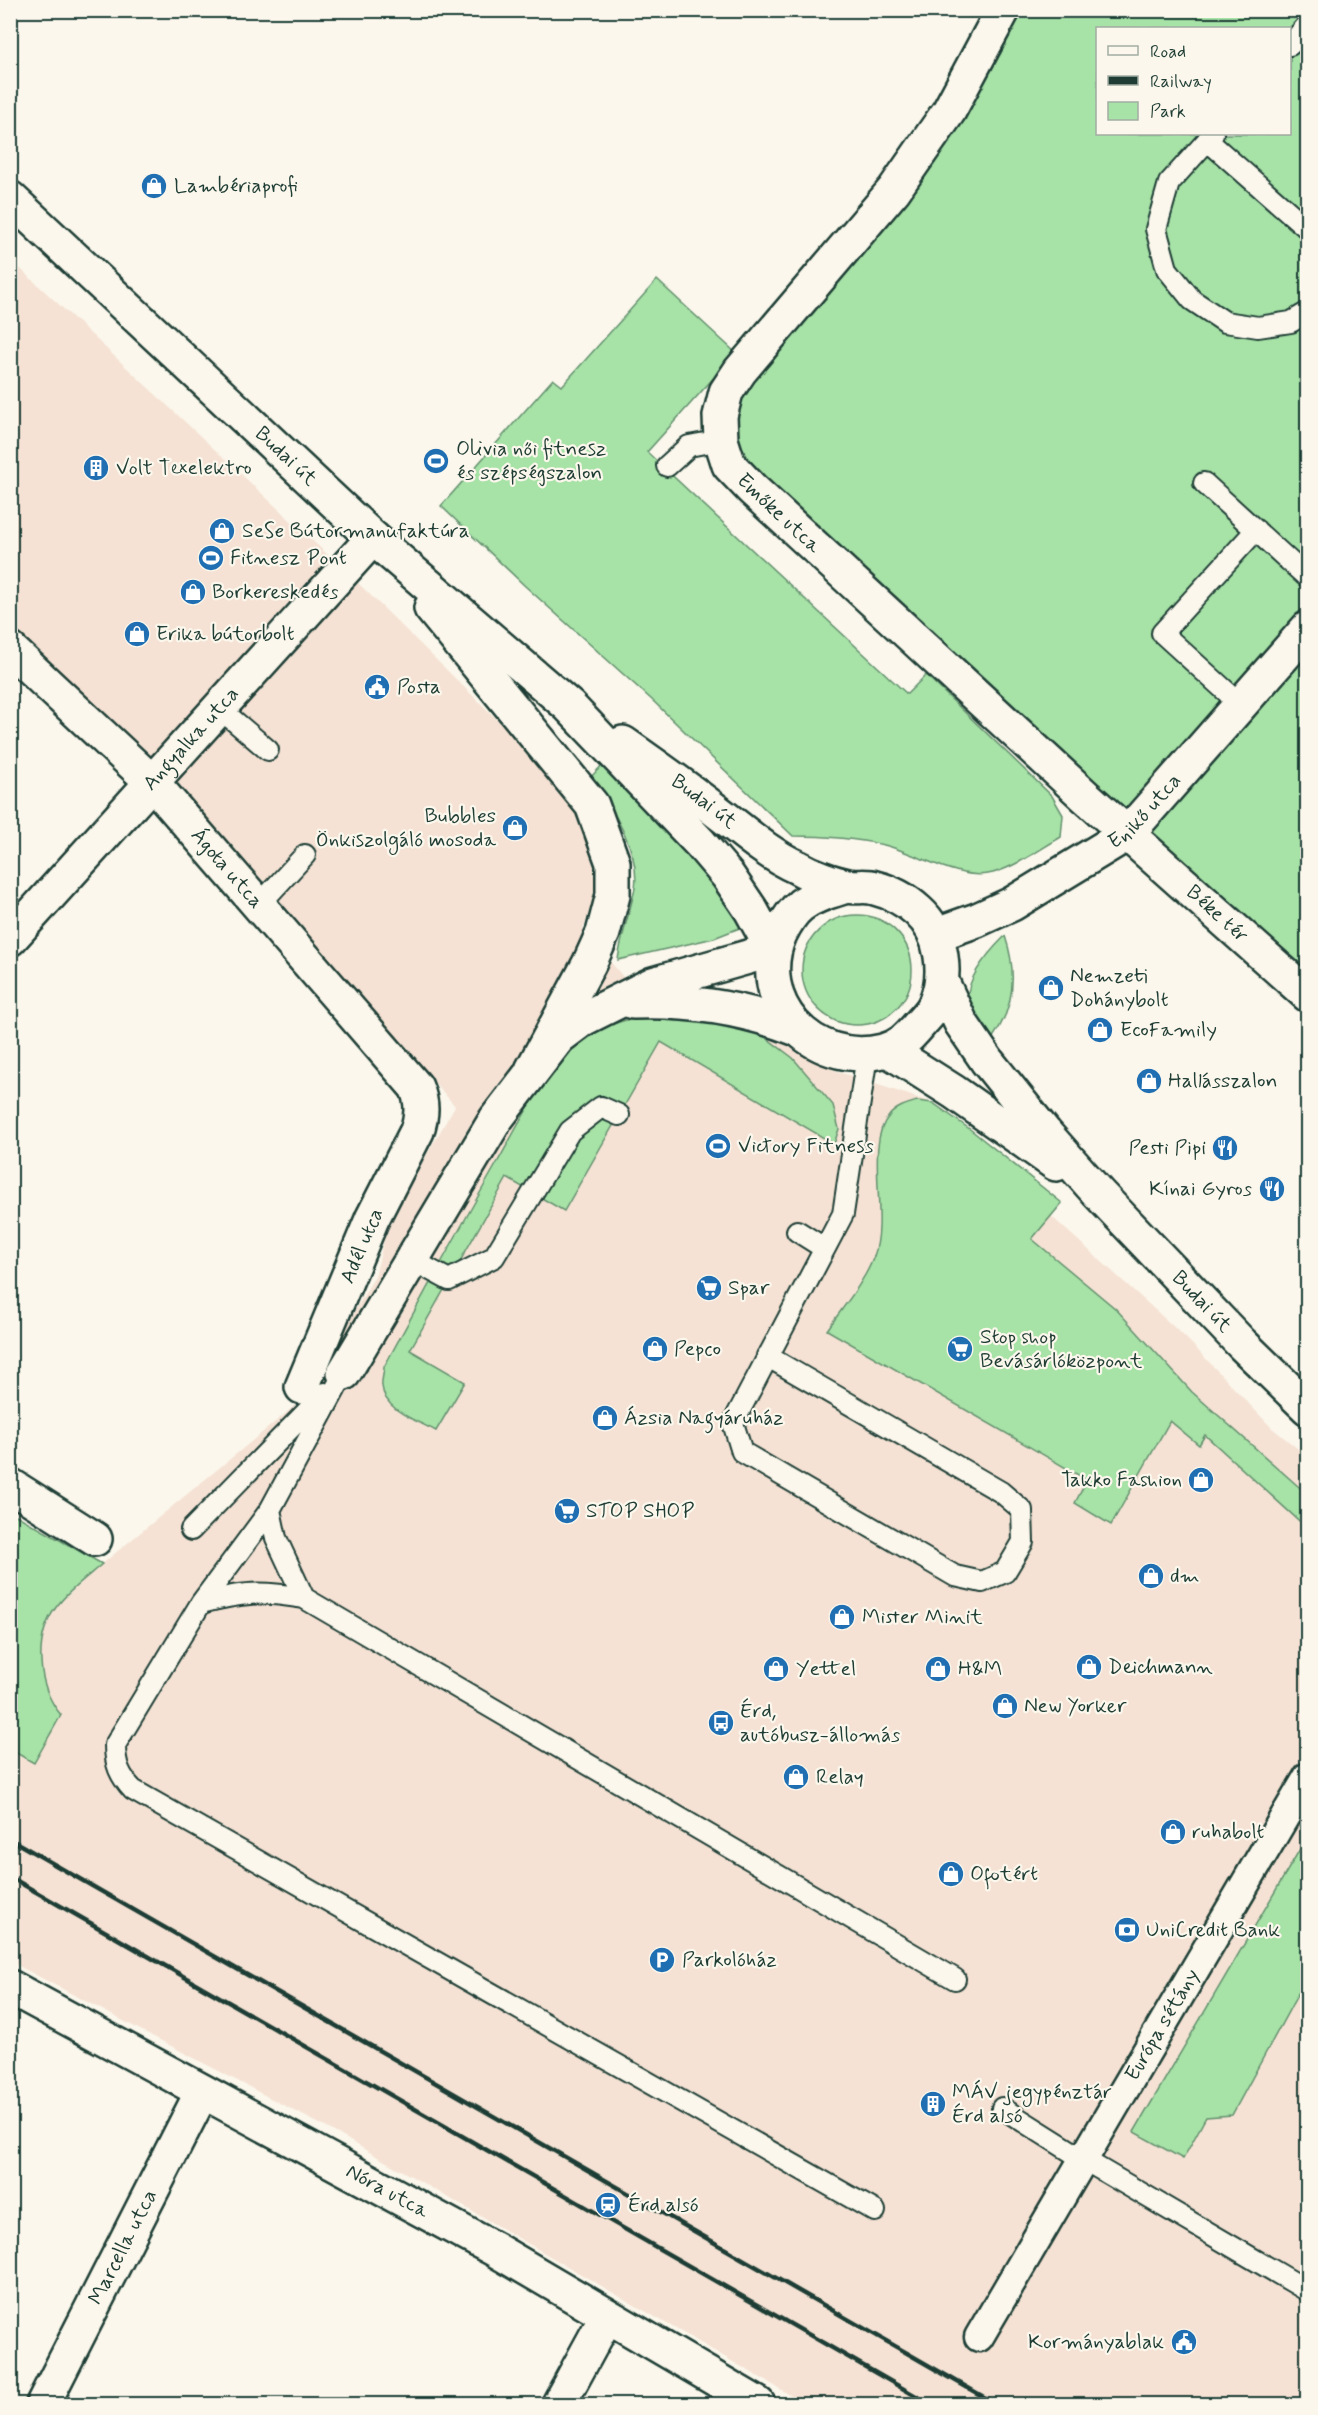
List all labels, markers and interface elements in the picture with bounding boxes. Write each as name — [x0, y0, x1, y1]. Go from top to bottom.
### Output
legend — [1096, 27, 1291, 135]
text: Road — [1150, 40, 1186, 64]
text: Railway — [1150, 70, 1212, 94]
text: Park — [1150, 100, 1186, 124]
shop icon: Lambériaprofi — [139, 171, 169, 201]
place label: Lambériaprofi — [174, 172, 298, 200]
street label: Budai út — [249, 420, 324, 493]
place label: Olivia női fitnesz és szépségszalon — [456, 435, 606, 487]
sports icon: Olivia női fitnesz és szépségszalon — [421, 446, 451, 476]
building icon: Volt Texelektro — [81, 453, 111, 483]
place label: Volt Texelektro — [116, 454, 252, 482]
street label: Emőke utca — [730, 467, 827, 560]
shop icon: SeSe Bútormanufaktúra — [207, 516, 237, 546]
place label: SeSe Bútormanufaktúra — [242, 517, 470, 545]
sports icon: Fitnesz Pont — [196, 543, 226, 573]
place label: Fitnesz Pont — [230, 544, 347, 572]
shop icon: Borkereskedés — [178, 577, 208, 607]
place label: Borkereskedés — [212, 578, 339, 606]
shop icon: Erika bútorbolt — [122, 619, 152, 649]
place label: Erika bútorbolt — [156, 620, 295, 648]
public building icon: Posta — [362, 672, 392, 702]
place label: Posta — [397, 673, 441, 701]
street label: Angyalka utca — [137, 681, 246, 797]
street label: Enikő utca — [1103, 767, 1188, 856]
street label: Budai út — [665, 768, 743, 836]
place label: Bubbles Önkiszolgáló mosoda — [316, 802, 496, 855]
shop icon: Bubbles Önkiszolgáló mosoda — [500, 813, 530, 843]
street label: Ágota utca — [184, 822, 270, 915]
street label: Béke tér — [1180, 879, 1254, 949]
place label: Nemzeti Dohánybolt — [1070, 962, 1169, 1014]
shop icon: Nemzeti Dohánybolt — [1036, 973, 1066, 1003]
shop icon: EcoFamily — [1085, 1015, 1115, 1045]
place label: EcoFamily — [1120, 1016, 1217, 1044]
shop icon: Hallásszalon — [1134, 1066, 1164, 1096]
place label: Hallásszalon — [1168, 1067, 1277, 1095]
sports icon: Victory Fitness — [703, 1131, 733, 1161]
place label: Victory Fitness — [738, 1132, 874, 1160]
restaurant icon: Pesti Pipi — [1210, 1133, 1240, 1163]
place label: Pesti Pipi — [1129, 1134, 1206, 1162]
restaurant icon: Kínai Gyros — [1257, 1174, 1287, 1204]
place label: Kínai Gyros — [1149, 1175, 1252, 1203]
street label: Adél utca — [334, 1204, 390, 1288]
street label: Budai út — [1165, 1265, 1239, 1339]
supermarket icon: Spar — [694, 1273, 724, 1303]
place label: Spar — [728, 1274, 770, 1302]
place label: Stop shop Bevásárlóközpont — [980, 1323, 1143, 1375]
shop icon: Pepco — [640, 1334, 670, 1364]
supermarket icon: Stop shop Bevásárlóközpont — [945, 1334, 975, 1364]
place label: Pepco — [674, 1335, 721, 1363]
shop icon: Ázsia Nagyáruház — [590, 1403, 620, 1433]
place label: Ázsia Nagyáruház — [624, 1404, 784, 1434]
shop icon: Takko Fashion — [1186, 1465, 1216, 1495]
place label: Takko Fashion — [1061, 1466, 1182, 1494]
supermarket icon: STOP SHOP — [552, 1496, 582, 1526]
place label: STOP SHOP — [586, 1497, 695, 1525]
shop icon: dm — [1136, 1561, 1166, 1591]
place label: dm — [1170, 1562, 1200, 1590]
shop icon: Mister Minit — [827, 1602, 857, 1632]
place label: Mister Minit — [862, 1603, 983, 1631]
shop icon: Deichmann — [1074, 1652, 1104, 1682]
place label: Deichmann — [1108, 1653, 1213, 1681]
shop icon: Yettel — [761, 1654, 791, 1684]
shop icon: H&M — [923, 1654, 953, 1684]
place label: Yettel — [796, 1655, 856, 1683]
place label: H&M — [958, 1655, 1002, 1683]
shop icon: New Yorker — [990, 1691, 1020, 1721]
place label: New Yorker — [1024, 1692, 1127, 1720]
place label: Érd, autóbusz-állomás — [740, 1697, 900, 1749]
bus stop icon: Érd, autóbusz-állomás — [706, 1708, 736, 1738]
shop icon: Relay — [781, 1762, 811, 1792]
place label: Relay — [816, 1763, 864, 1791]
shop icon: ruhabolt — [1158, 1817, 1188, 1847]
place label: ruhabolt — [1192, 1818, 1265, 1846]
shop icon: Ofotért — [936, 1859, 966, 1889]
place label: Ofotért — [970, 1860, 1038, 1890]
bank icon: UniCredit Bank — [1112, 1915, 1142, 1945]
place label: UniCredit Bank — [1146, 1916, 1280, 1944]
parking icon: Parkolóház — [647, 1945, 677, 1975]
place label: Parkolóház — [682, 1946, 777, 1974]
street label: Európa sétány — [1119, 1964, 1206, 2086]
place label: MÁV jegypénztár Érd alsó — [952, 2078, 1112, 2130]
building icon: MÁV jegypénztár Érd alsó — [918, 2089, 948, 2119]
street label: Nóra utca — [341, 2157, 434, 2225]
street label: Marcella utca — [82, 2185, 164, 2310]
station icon: Érd alsó — [593, 2190, 623, 2220]
place label: Érd alsó — [628, 2191, 699, 2219]
public building icon: Kormányablak — [1169, 2327, 1199, 2357]
place label: Kormányablak — [1028, 2328, 1164, 2356]

